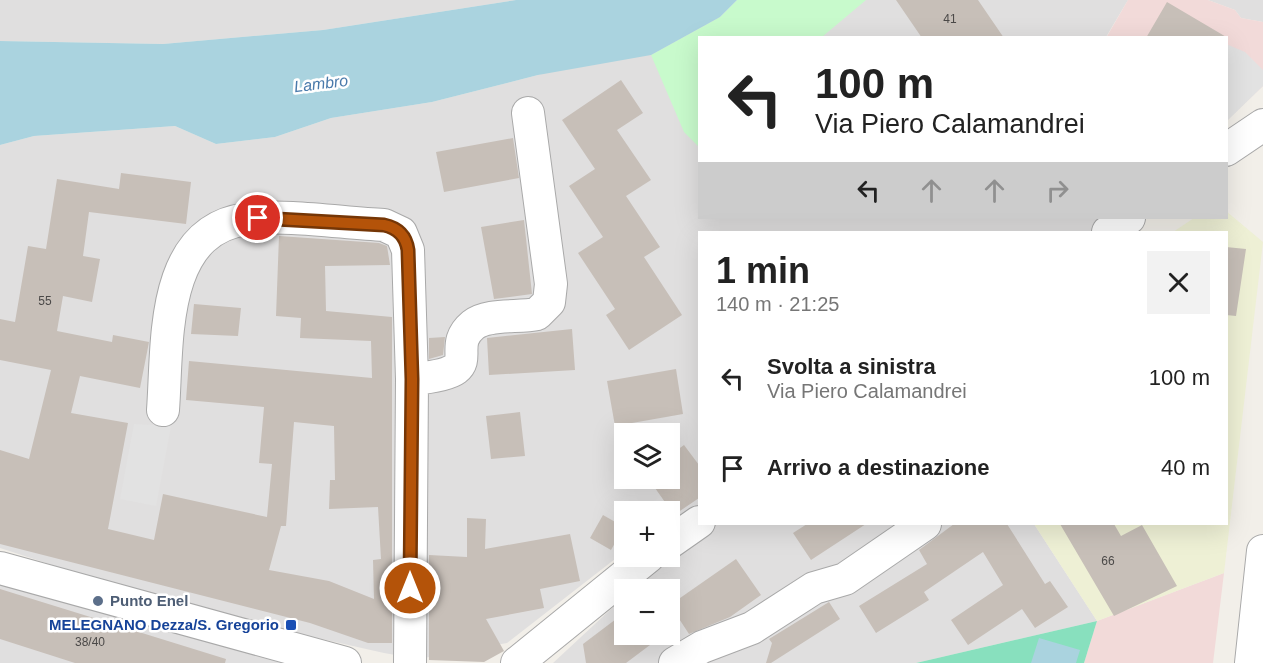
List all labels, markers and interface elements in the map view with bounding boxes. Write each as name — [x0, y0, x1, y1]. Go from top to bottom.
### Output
house number: 41 — [943, 12, 957, 26]
icon: left — [716, 60, 794, 138]
text: 100 m — [815, 60, 934, 107]
water label: Lambro — [293, 72, 349, 95]
text: Via Piero Calamandrei — [815, 109, 1085, 139]
icon: left — [852, 174, 885, 207]
icon: ahead — [915, 174, 948, 207]
icon: ahead — [978, 174, 1011, 207]
icon: right — [1041, 174, 1074, 207]
pin — [232, 192, 283, 243]
icon: arrive — [241, 201, 274, 234]
text: 1 min — [716, 250, 810, 291]
button: close — [1147, 251, 1210, 314]
text: 140 m · 21:25 — [716, 293, 839, 315]
house number: 55 — [38, 294, 52, 308]
text: Svolta a sinistra — [767, 354, 936, 379]
icon: left — [716, 362, 749, 395]
text: 100 m — [1149, 365, 1210, 390]
text: Via Piero Calamandrei — [767, 380, 967, 402]
map controls — [614, 423, 680, 645]
button: layers — [614, 423, 680, 489]
icon: arrive — [716, 452, 749, 485]
text: Arrivo a destinazione — [767, 455, 990, 480]
text: 40 m — [1161, 455, 1210, 480]
button: + — [614, 501, 680, 567]
house number: 66 — [1101, 554, 1115, 568]
position arrow — [378, 556, 442, 620]
button: − — [614, 579, 680, 645]
place label: Punto Enel — [110, 592, 188, 609]
marker: Punto Enel — [91, 594, 105, 608]
place label: MELEGNANO Dezza/S. Gregorio — [49, 616, 279, 633]
marker: MELEGNANO Dezza/S. Gregorio — [284, 618, 298, 632]
house number: 38/40 — [75, 635, 105, 649]

